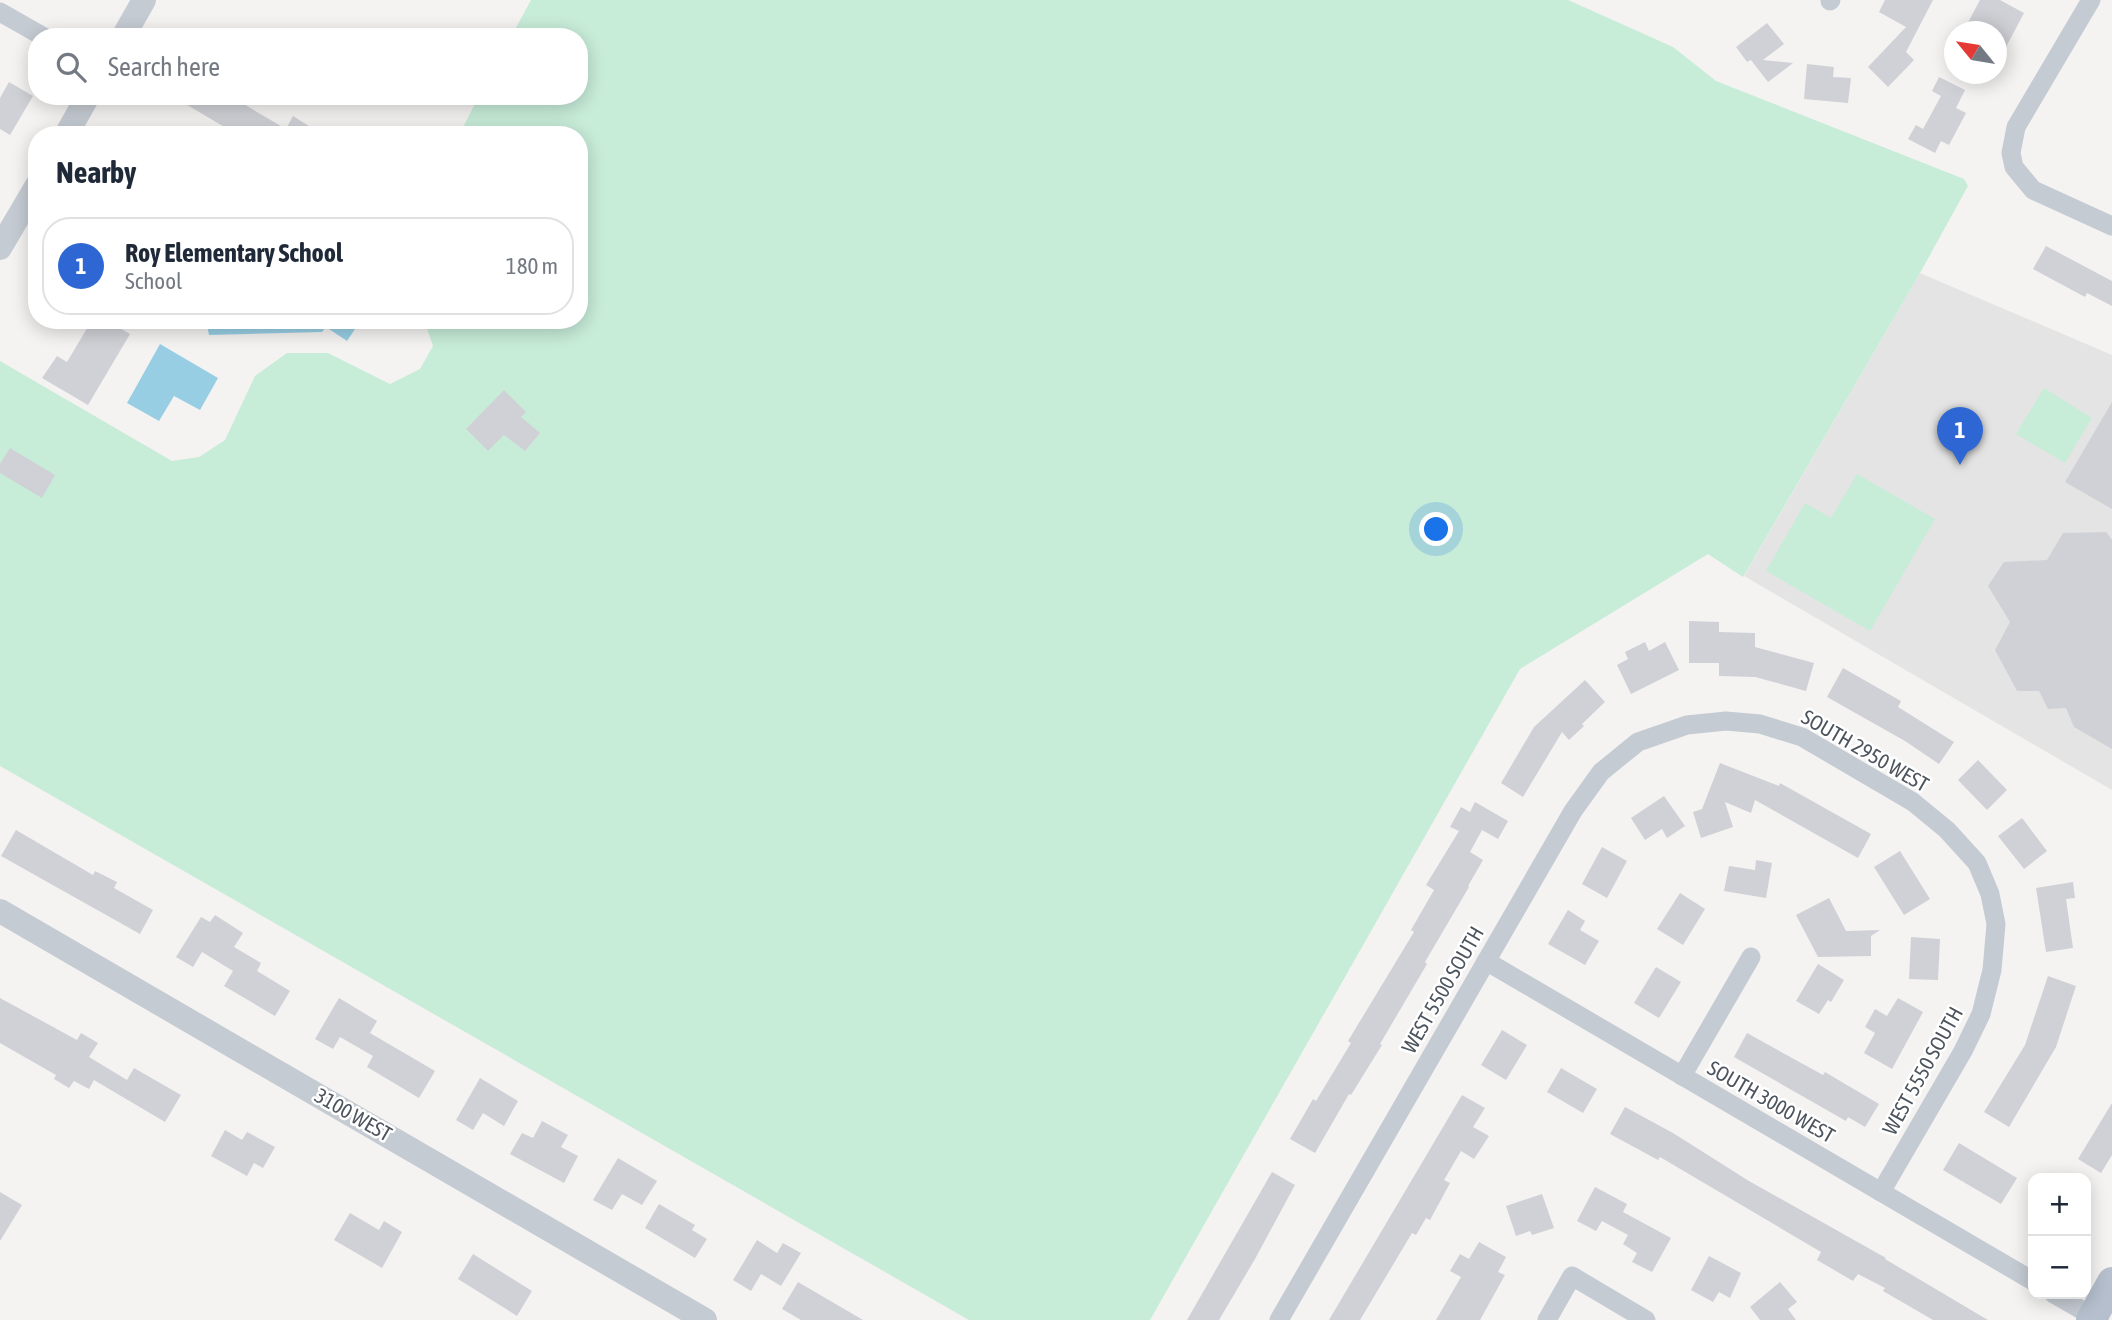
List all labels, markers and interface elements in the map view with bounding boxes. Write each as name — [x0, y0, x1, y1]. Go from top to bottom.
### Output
north arrow — [1944, 21, 2007, 84]
search box — [28, 28, 588, 105]
icon: search — [52, 48, 90, 86]
text: Search here — [108, 52, 220, 82]
text: Nearby — [56, 155, 136, 189]
text: Roy Elementary School — [125, 238, 343, 268]
text: 1 — [76, 253, 86, 279]
text: 180 m — [506, 253, 558, 279]
text: School — [125, 268, 182, 294]
pin: 1 — [1937, 407, 1983, 465]
your location — [1419, 512, 1453, 546]
street label: SOUTH 2950 WEST — [1798, 704, 1933, 796]
street label: WEST 5500 SOUTH — [1396, 922, 1488, 1057]
street label: WEST 5550 SOUTH — [1877, 1002, 1967, 1139]
street label: SOUTH 3000 WEST — [1704, 1055, 1839, 1147]
street label: 3100 WEST — [311, 1083, 396, 1146]
map controls — [2028, 1173, 2091, 1299]
button: + — [2028, 1173, 2091, 1236]
button: − — [2028, 1236, 2091, 1299]

